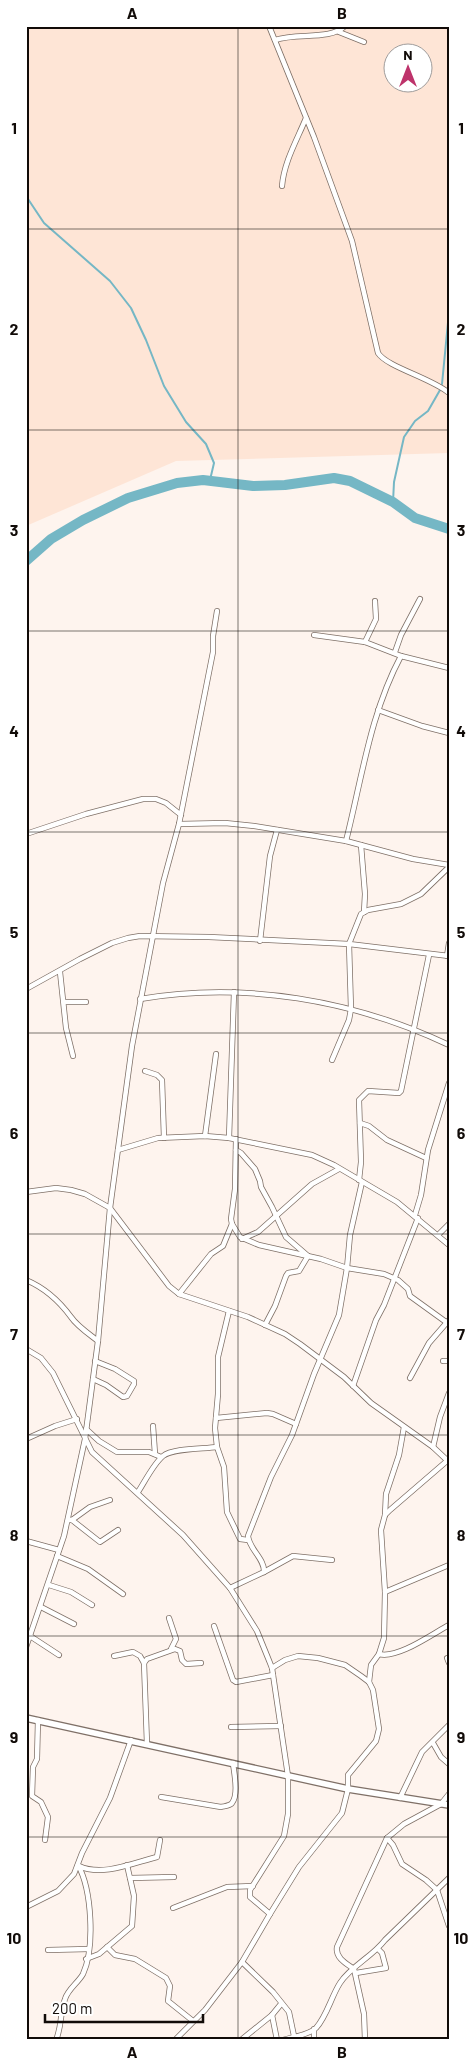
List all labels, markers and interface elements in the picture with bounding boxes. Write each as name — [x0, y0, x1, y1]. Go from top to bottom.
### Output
text: A — [127, 3, 138, 22]
text: B — [337, 3, 347, 22]
north arrow — [382, 42, 432, 92]
text: N — [403, 46, 413, 63]
text: 1 — [11, 118, 17, 137]
text: 1 — [458, 118, 464, 137]
text: 2 — [10, 319, 19, 338]
text: 2 — [457, 319, 466, 338]
text: 3 — [10, 520, 18, 539]
text: 3 — [457, 520, 465, 539]
text: 4 — [9, 721, 19, 740]
text: 4 — [456, 721, 466, 740]
text: 5 — [10, 922, 19, 941]
text: 5 — [457, 922, 466, 941]
text: 6 — [10, 1123, 19, 1142]
text: 6 — [457, 1123, 466, 1142]
text: 7 — [10, 1324, 18, 1343]
text: 7 — [457, 1324, 465, 1343]
text: 8 — [10, 1525, 19, 1544]
text: 8 — [457, 1525, 466, 1544]
text: 9 — [10, 1727, 18, 1746]
text: 9 — [457, 1727, 465, 1746]
text: 10 — [7, 1928, 21, 1947]
text: 10 — [454, 1928, 468, 1947]
scale bar — [45, 1991, 202, 2023]
text: 200 m — [52, 1999, 92, 2017]
text: A — [127, 2042, 138, 2061]
text: B — [337, 2042, 347, 2061]

